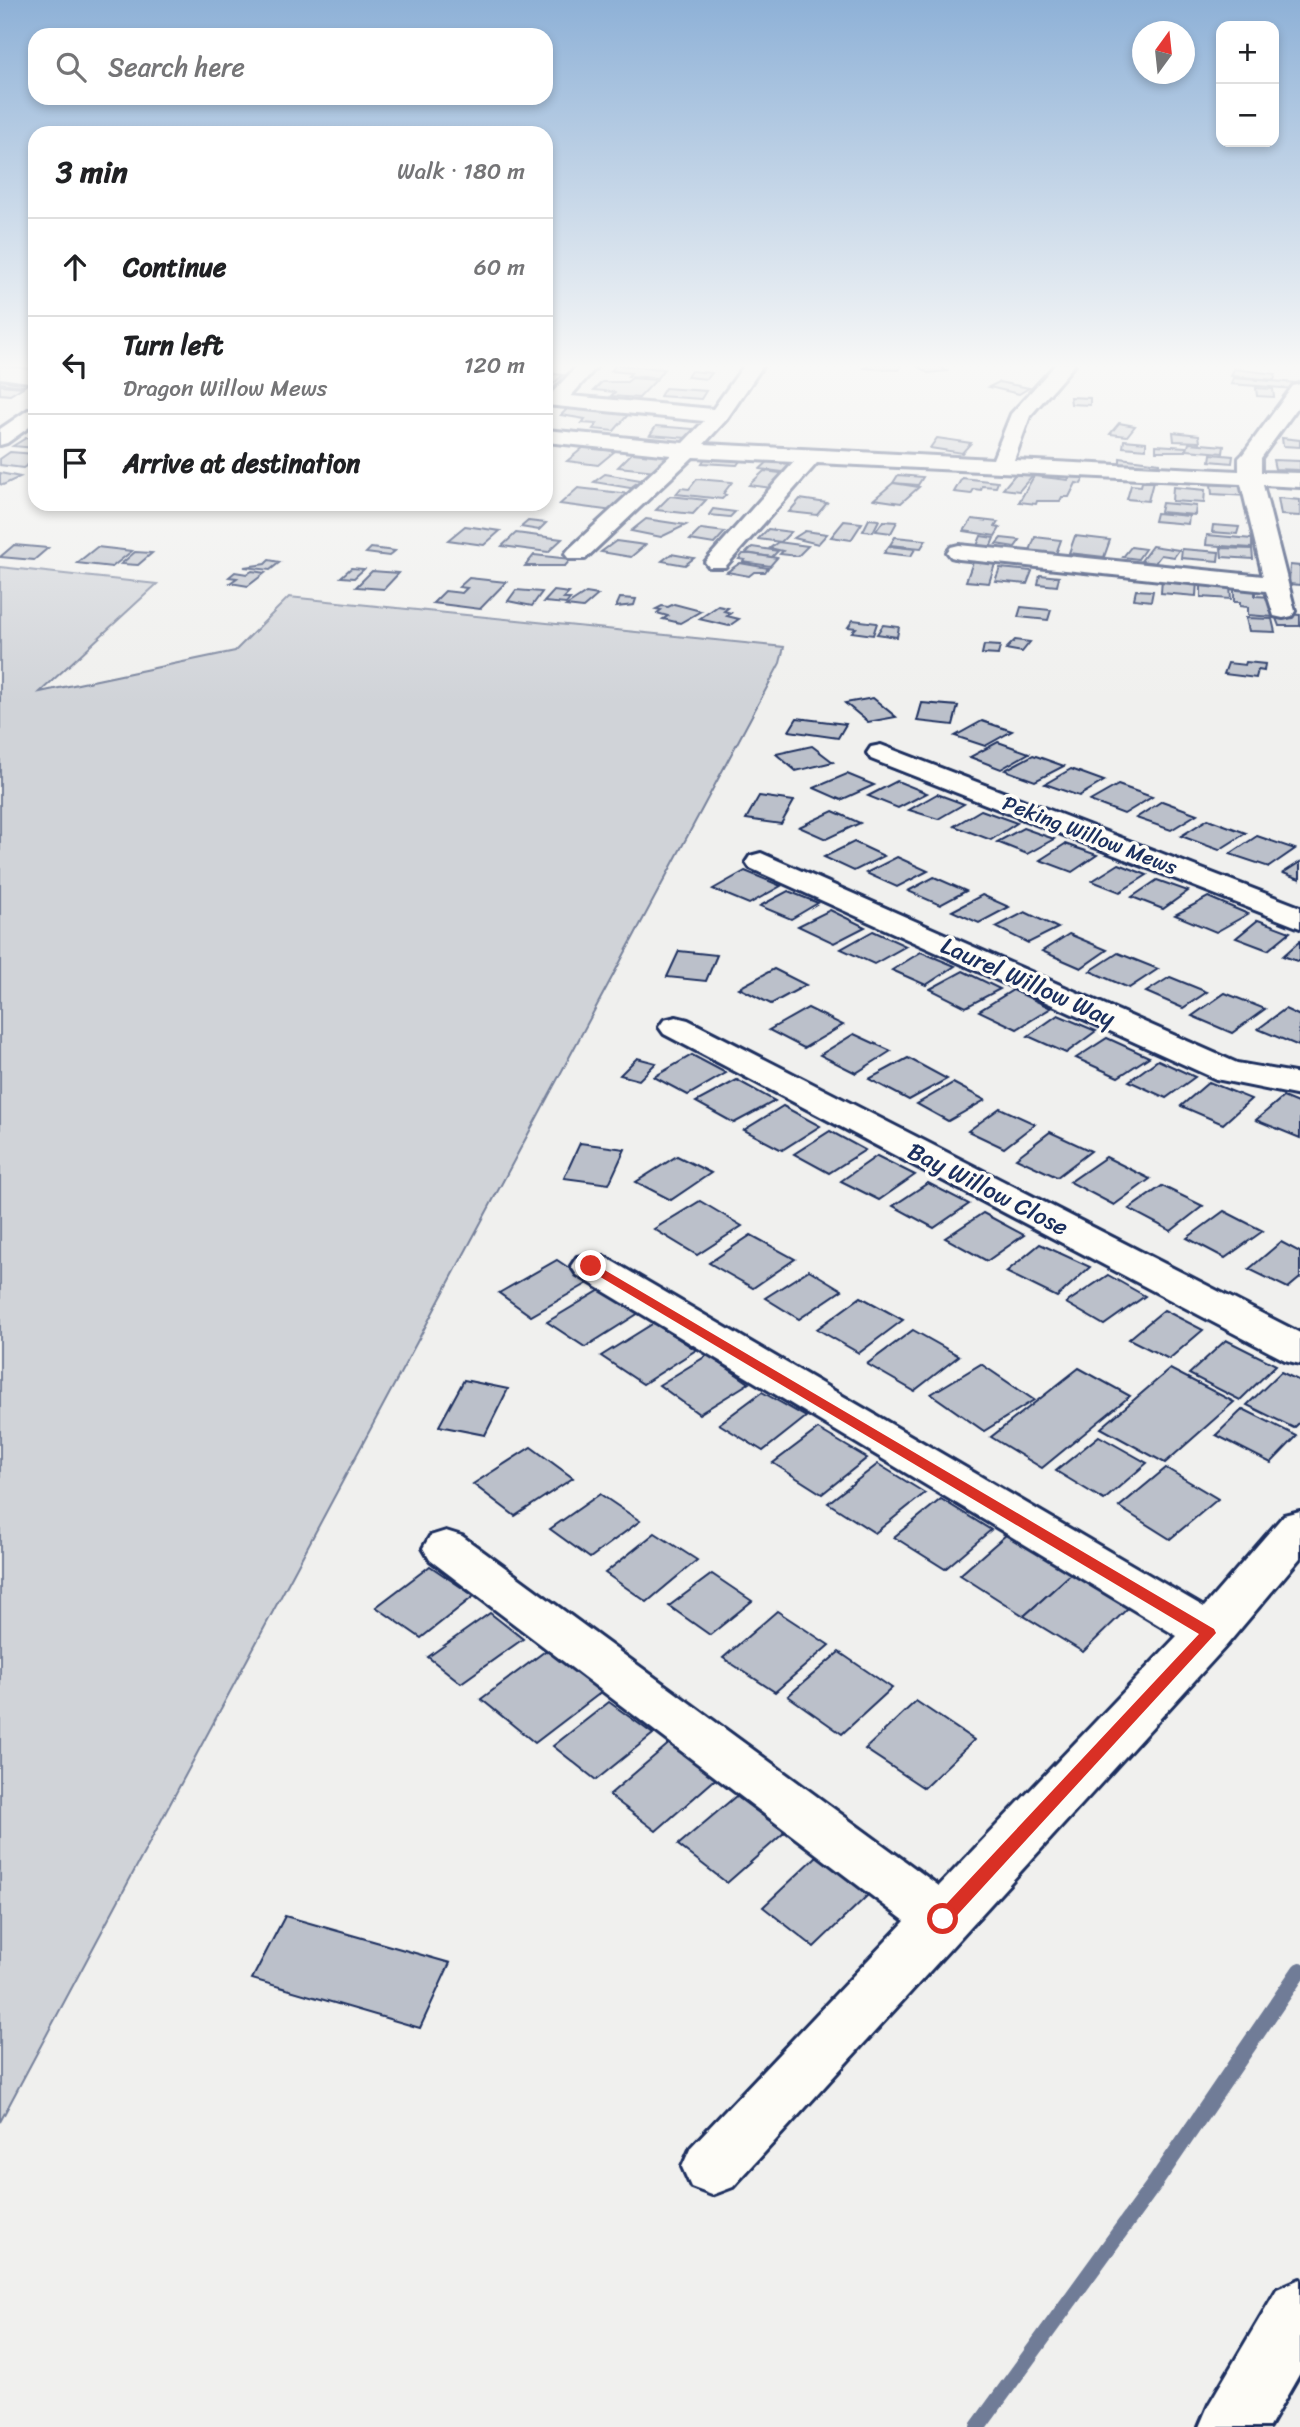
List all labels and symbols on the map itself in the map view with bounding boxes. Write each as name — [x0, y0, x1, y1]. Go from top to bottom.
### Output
north arrow — [1132, 21, 1195, 84]
street label: Peking Willow Mews — [997, 784, 1183, 886]
street label: Laurel Willow Way — [934, 925, 1123, 1040]
street label: Bay Willow Close — [900, 1130, 1076, 1248]
route end — [575, 1250, 606, 1281]
route start — [927, 1903, 958, 1934]

